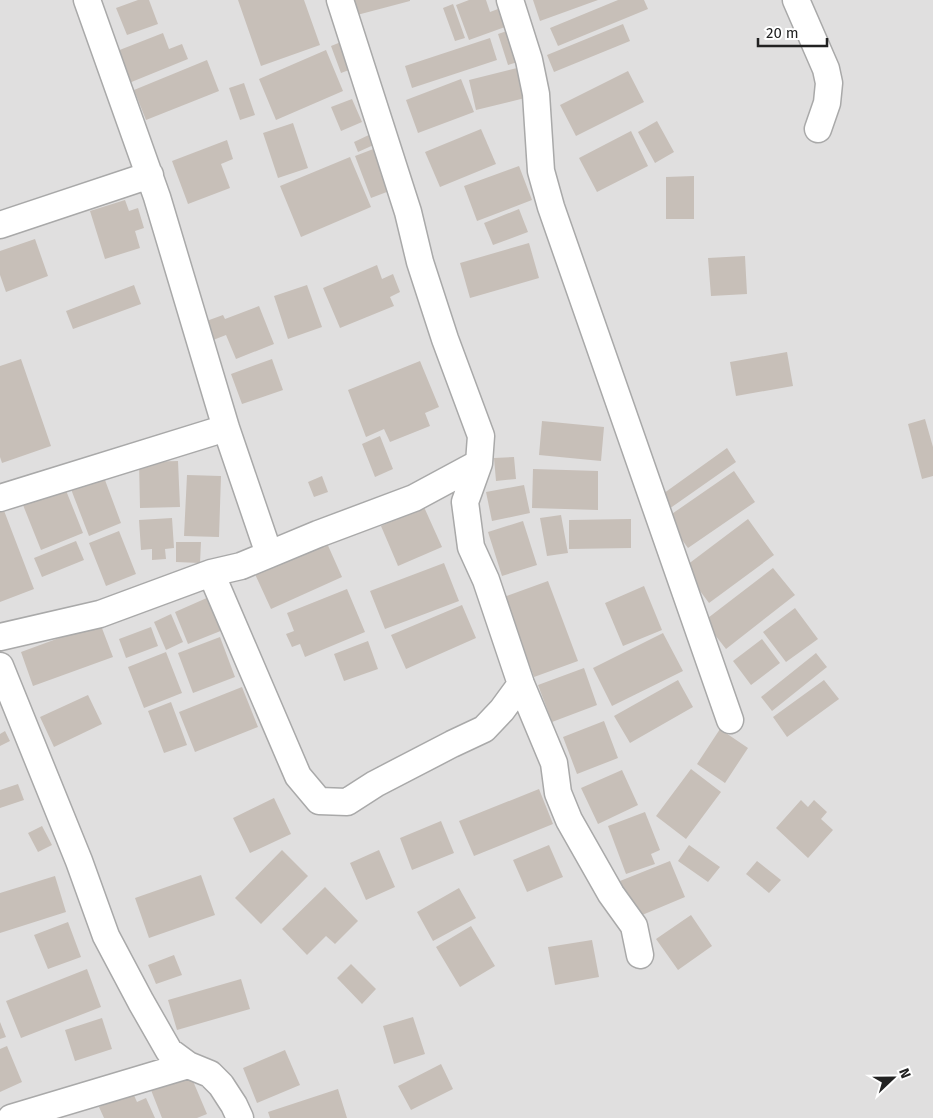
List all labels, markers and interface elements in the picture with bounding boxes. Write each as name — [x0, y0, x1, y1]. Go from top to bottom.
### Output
scale bar — [758, 15, 827, 47]
text: 20 m — [766, 24, 799, 42]
north arrow — [868, 1053, 918, 1103]
text: N — [895, 1066, 914, 1081]

